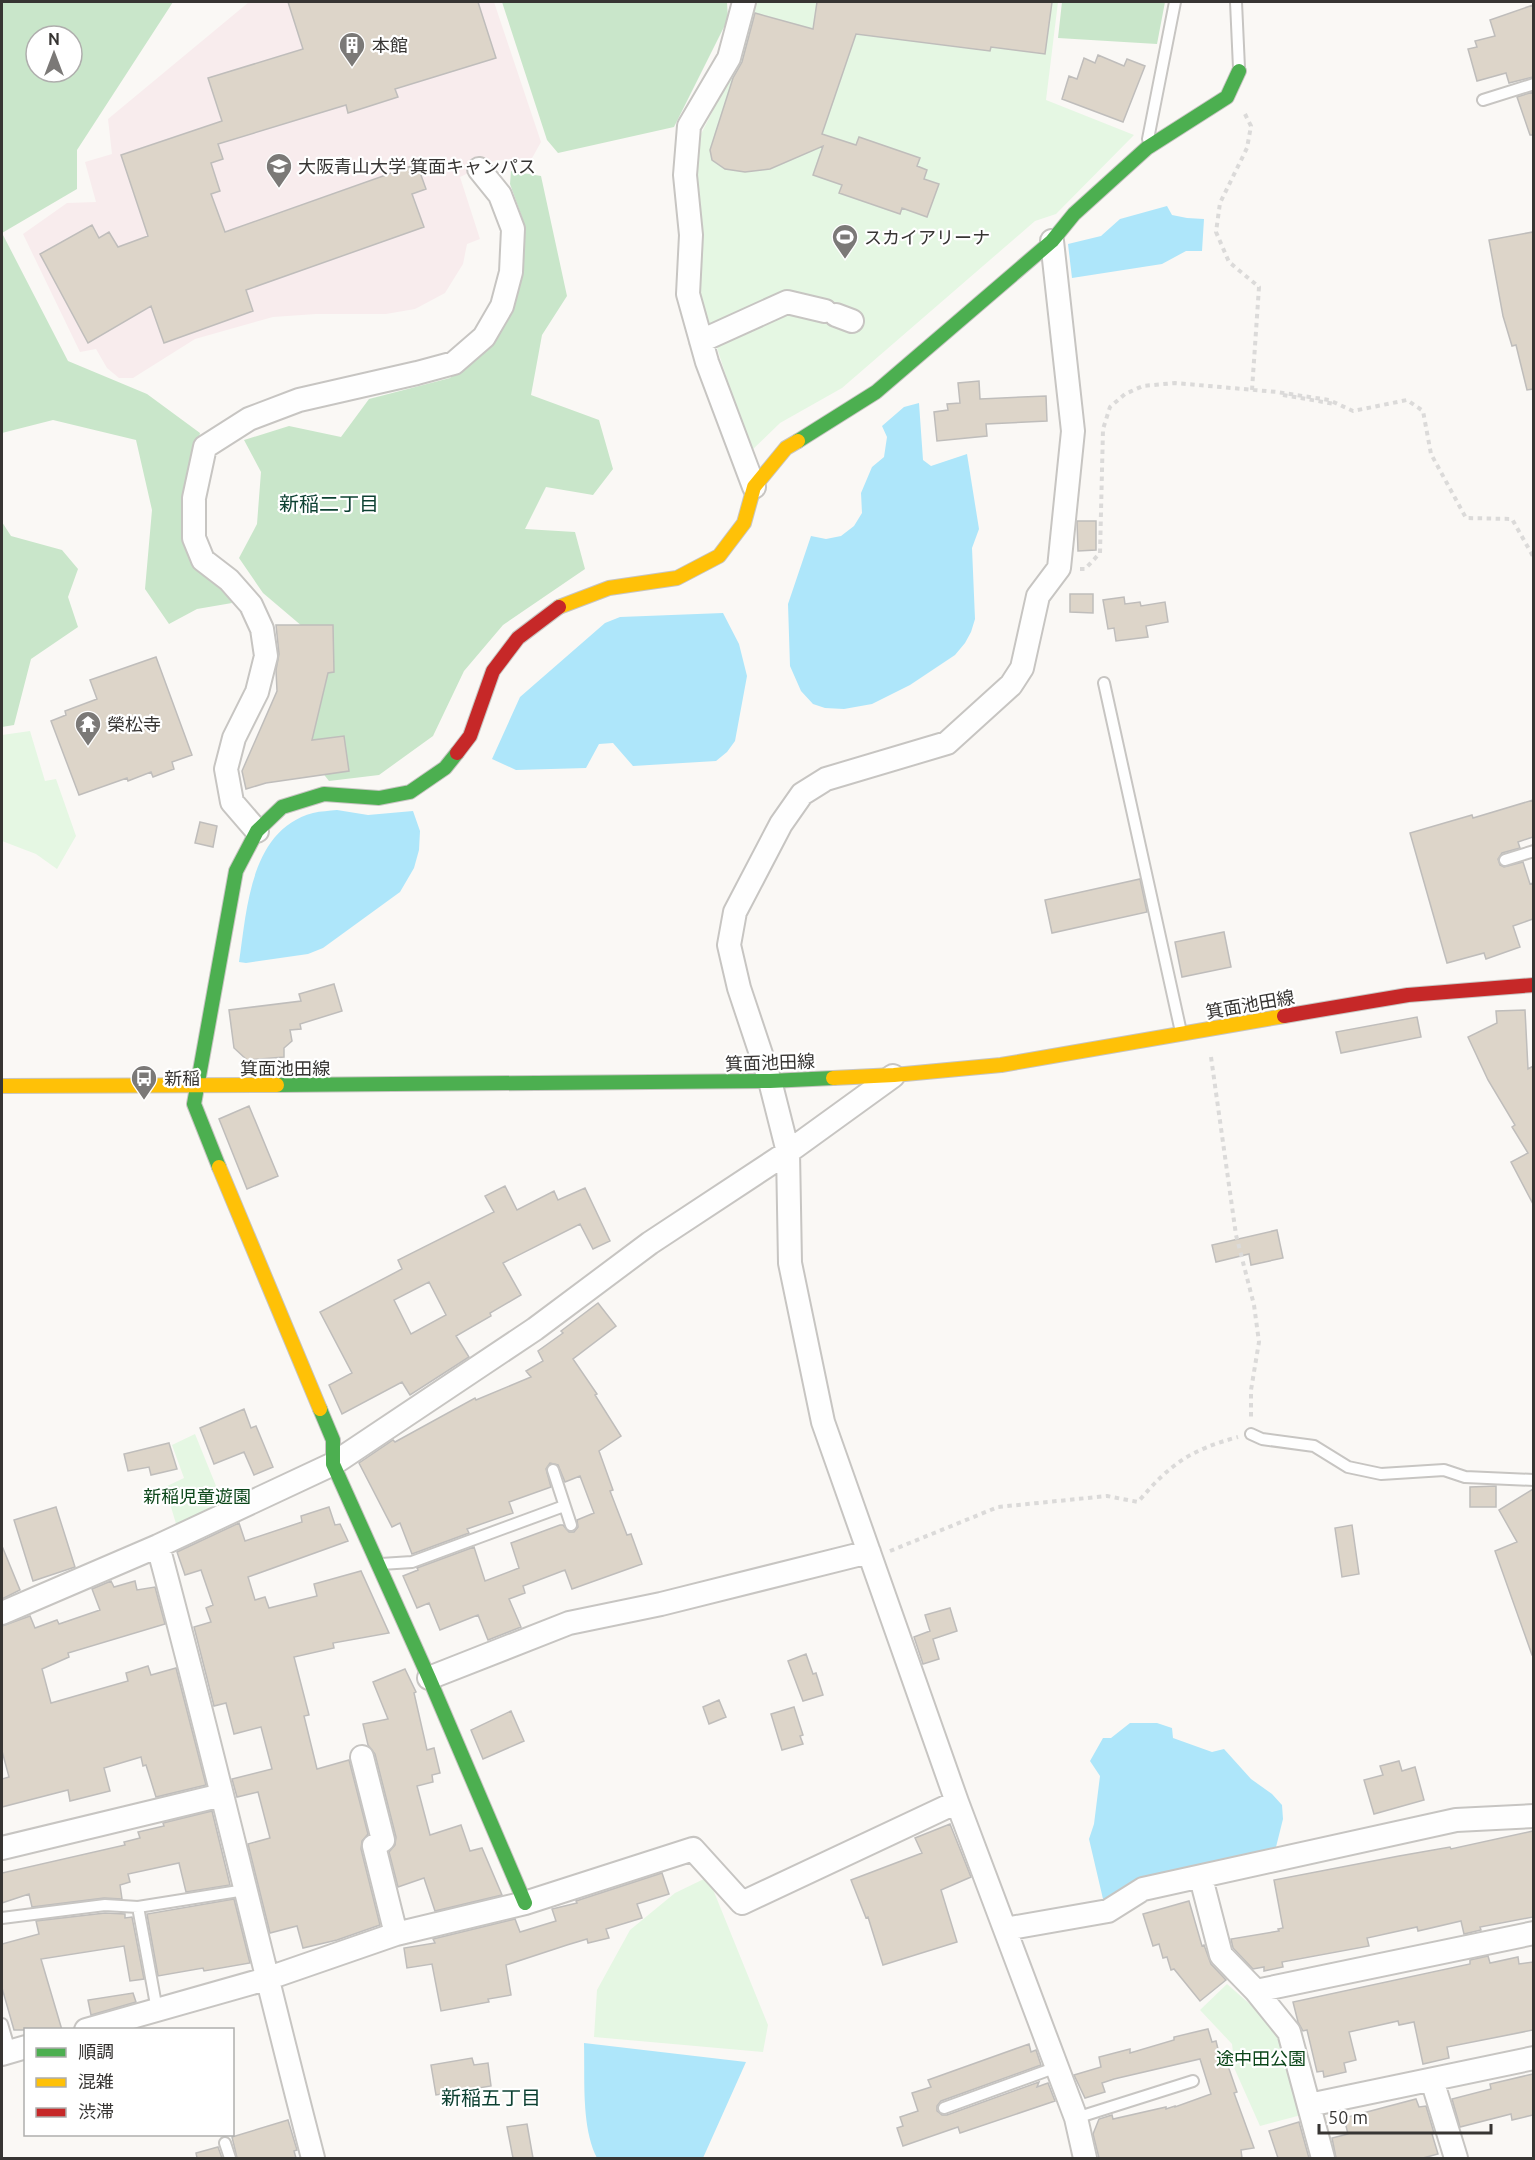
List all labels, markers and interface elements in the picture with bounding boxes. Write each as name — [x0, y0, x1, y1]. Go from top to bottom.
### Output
north arrow — [24, 24, 84, 84]
text: N — [48, 30, 60, 48]
building icon: 本館 — [337, 30, 367, 68]
place label: 本館 — [372, 35, 408, 55]
school or university icon: 大阪青山大学 箕面キャンパス — [264, 151, 294, 189]
place label: 大阪青山大学 箕面キャンパス — [298, 156, 536, 176]
sports icon: スカイアリーナ — [830, 222, 860, 260]
place label: スカイアリーナ — [864, 227, 990, 247]
district label: 新稲二丁目 — [279, 492, 379, 515]
temple icon: 榮松寺 — [73, 709, 103, 747]
place label: 榮松寺 — [107, 714, 161, 734]
street label: 箕面池田線 — [1204, 986, 1296, 1022]
street label: 箕面池田線 — [725, 1050, 815, 1074]
street label: 箕面池田線 — [240, 1058, 330, 1078]
bus stop icon: 新稲 — [129, 1063, 159, 1101]
place label: 新稲 — [164, 1068, 200, 1088]
park label: 新稲児童遊園 — [143, 1486, 251, 1506]
legend — [24, 2028, 234, 2136]
text: 順調 — [78, 2041, 114, 2061]
park label: 途中田公園 — [1216, 2048, 1306, 2068]
text: 混雑 — [78, 2071, 114, 2091]
district label: 新稲五丁目 — [441, 2086, 541, 2109]
scale bar — [1319, 2097, 1492, 2135]
text: 渋滞 — [78, 2101, 114, 2121]
text: 50 m — [1328, 2107, 1368, 2127]

